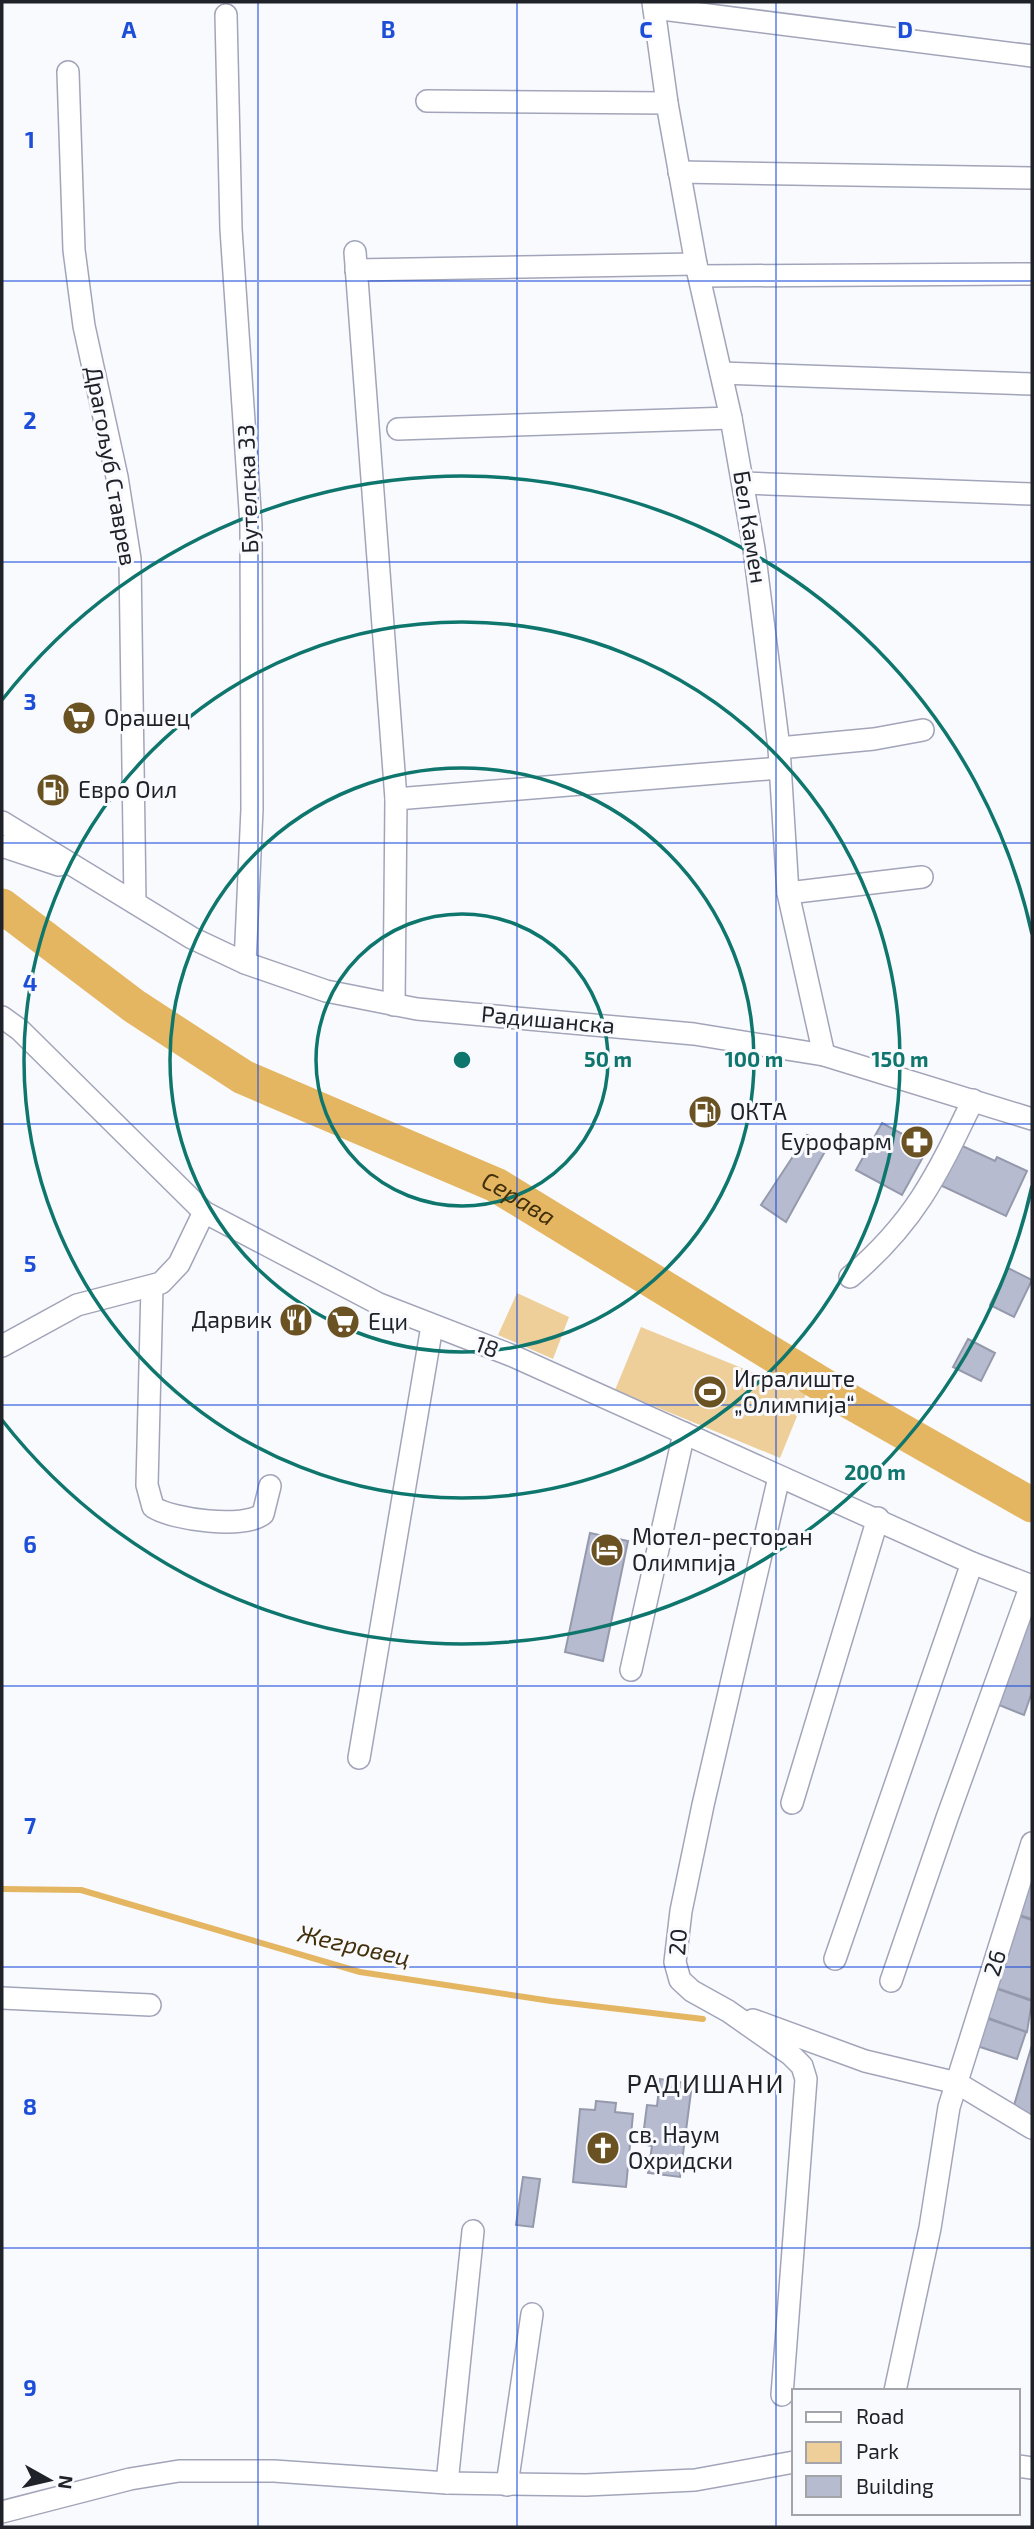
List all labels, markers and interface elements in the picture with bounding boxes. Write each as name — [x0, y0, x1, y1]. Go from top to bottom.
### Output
text: A — [121, 15, 137, 43]
text: B — [381, 15, 395, 43]
text: C — [639, 15, 653, 43]
text: D — [897, 15, 913, 43]
text: 1 — [25, 125, 35, 153]
street label: Драгољуб Ставрев — [80, 364, 143, 568]
text: 2 — [23, 406, 37, 434]
street label: Бутелска 33 — [231, 424, 264, 554]
street label: Бел Камен — [728, 469, 774, 585]
text: 3 — [23, 687, 37, 715]
supermarket icon: Орашец — [60, 699, 98, 737]
place label: Орашец — [104, 703, 190, 731]
fuel station icon: Евро Оил — [34, 771, 72, 809]
place label: Евро Оил — [78, 775, 177, 803]
text: 4 — [23, 968, 37, 996]
street label: Радишанска — [480, 999, 616, 1039]
text: 50 m — [584, 1046, 632, 1071]
text: 100 m — [725, 1046, 783, 1071]
text: 150 m — [872, 1046, 928, 1071]
centre of rings — [450, 1048, 474, 1072]
fuel station icon: ОКТА — [686, 1093, 724, 1131]
place label: ОКТА — [730, 1097, 788, 1125]
pharmacy icon: Еурофарм — [898, 1123, 936, 1161]
place label: Еурофарм — [780, 1127, 892, 1156]
water label: Серава — [478, 1165, 561, 1231]
text: 5 — [24, 1249, 36, 1277]
restaurant icon: Дарвик — [277, 1301, 315, 1339]
supermarket icon: Еци — [324, 1303, 362, 1341]
place label: Дарвик — [191, 1305, 272, 1333]
place label: Еци — [368, 1307, 408, 1335]
street label: 18 — [472, 1329, 503, 1363]
place label: Игралиште „Олимпија“ — [734, 1364, 855, 1418]
sports icon: Игралиште „Олимпија“ — [691, 1373, 729, 1411]
text: 200 m — [844, 1459, 906, 1484]
place label: Мотел-ресторан Олимпија — [632, 1522, 813, 1576]
text: 6 — [23, 1530, 37, 1558]
hotel icon: Мотел-ресторан Олимпија — [588, 1531, 626, 1569]
text: 7 — [24, 1811, 36, 1839]
water label: Жегровец — [294, 1917, 413, 1972]
street label: 20 — [662, 1928, 692, 1956]
street label: 26 — [977, 1946, 1011, 1979]
district label: РАДИШАНИ — [626, 2067, 786, 2098]
text: 8 — [23, 2092, 37, 2120]
place label: св. Наум Охридски — [628, 2120, 733, 2174]
church icon: св. Наум Охридски — [584, 2129, 622, 2167]
text: 9 — [23, 2373, 37, 2401]
legend — [792, 2389, 1020, 2515]
text: Road — [856, 2403, 904, 2428]
text: Park — [856, 2438, 899, 2463]
north arrow — [14, 2445, 84, 2515]
text: Building — [856, 2473, 934, 2498]
text: N — [54, 2474, 79, 2491]

